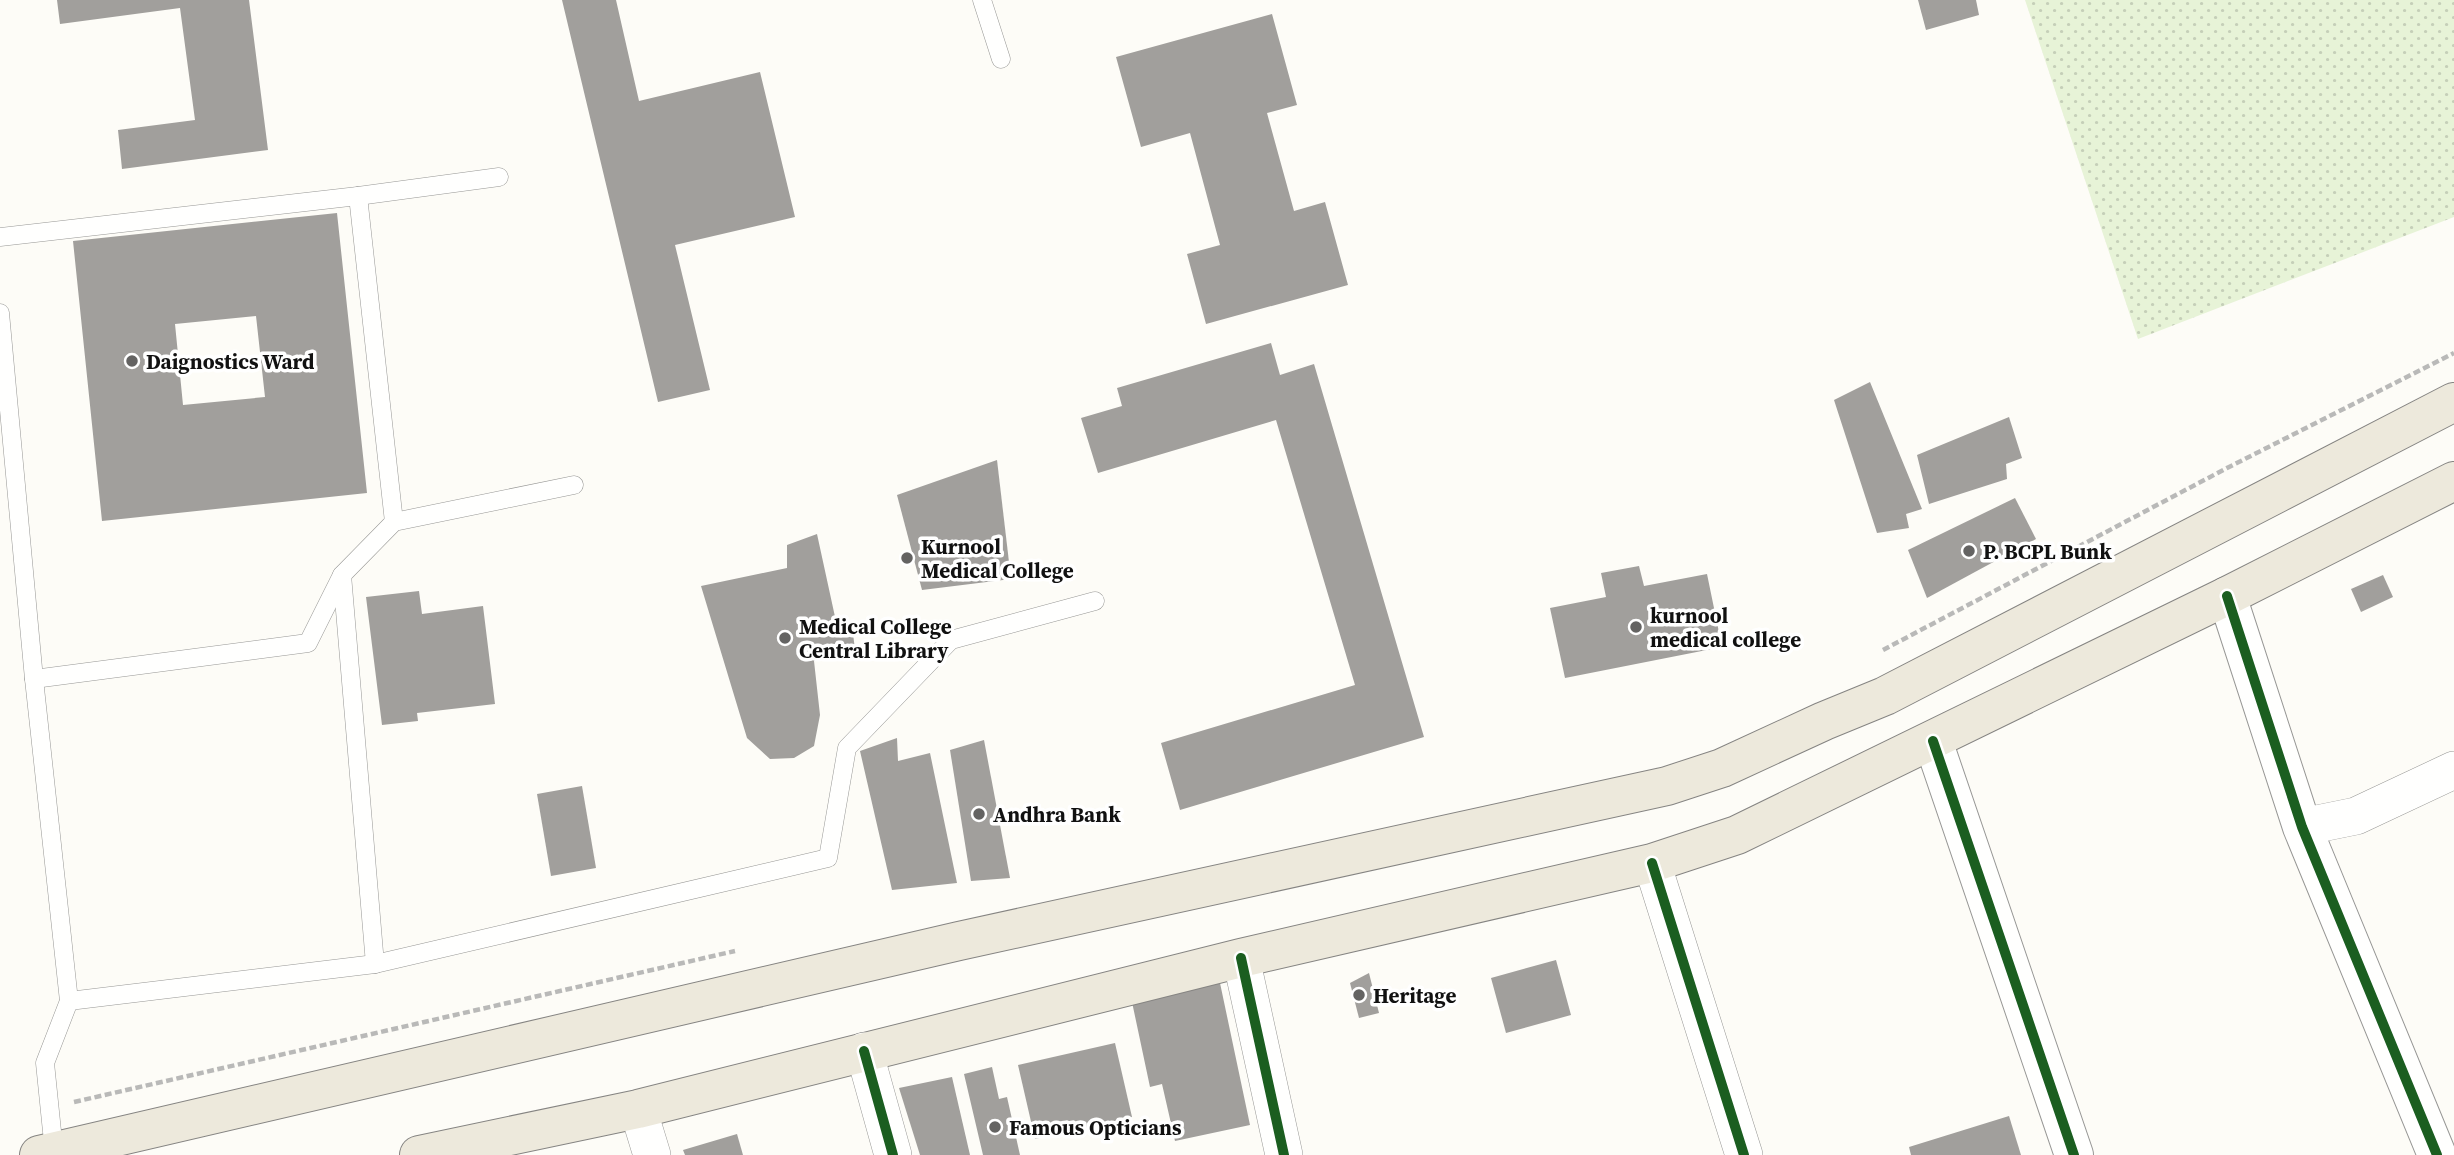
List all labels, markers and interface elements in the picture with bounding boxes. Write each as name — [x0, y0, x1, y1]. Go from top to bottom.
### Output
place label: Daignostics Ward — [146, 347, 315, 376]
marker: Daignostics Ward — [124, 353, 140, 369]
place label: Kurnool Medical College — [921, 532, 1074, 585]
place label: P. BCPL Bunk — [1983, 537, 2112, 566]
marker: P. BCPL Bunk — [1961, 543, 1977, 559]
marker: Kurnool Medical College — [899, 550, 915, 566]
place label: kurnool medical college — [1650, 601, 1801, 654]
place label: Medical College Central Library — [799, 612, 952, 665]
marker: kurnool medical college — [1628, 619, 1644, 635]
marker: Medical College Central Library — [777, 630, 793, 646]
place label: Andhra Bank — [993, 800, 1121, 829]
marker: Andhra Bank — [971, 806, 987, 822]
place label: Heritage — [1373, 981, 1456, 1010]
marker: Heritage — [1351, 987, 1367, 1003]
place label: Famous Opticians — [1009, 1113, 1182, 1142]
marker: Famous Opticians — [987, 1119, 1003, 1135]

